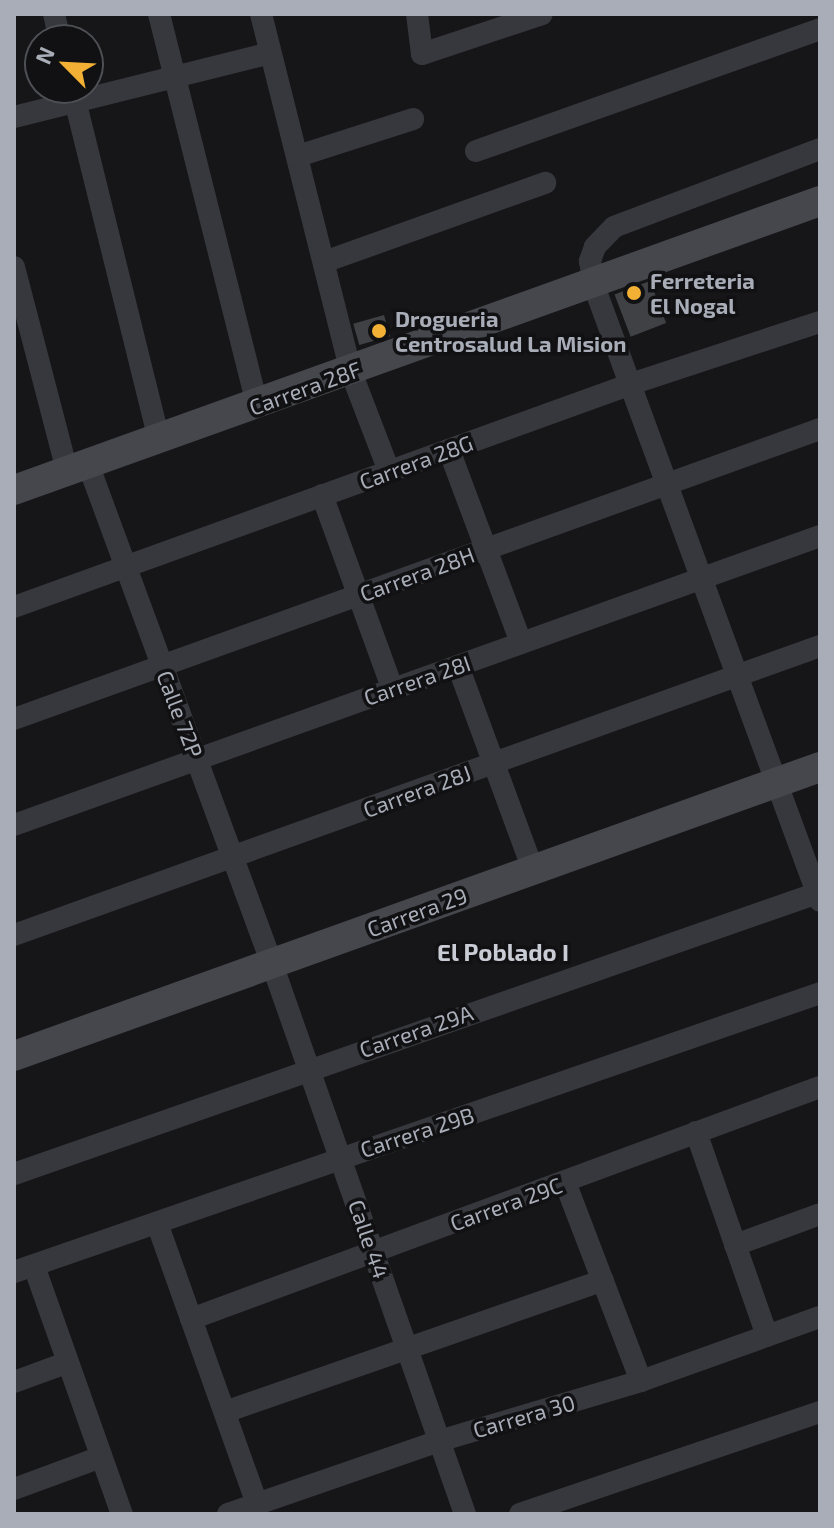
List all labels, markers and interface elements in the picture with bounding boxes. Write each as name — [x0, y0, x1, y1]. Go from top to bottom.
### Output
north arrow — [24, 24, 104, 104]
text: N — [29, 43, 59, 68]
place label: Ferreteria El Nogal — [650, 267, 755, 318]
marker: Ferreteria El Nogal — [625, 284, 643, 302]
place label: Drogueria Centrosalud La Mision — [395, 305, 626, 356]
marker: Drogueria Centrosalud La Mision — [370, 322, 388, 340]
street label: Carrera 28F — [245, 356, 365, 420]
street label: Carrera 28G — [356, 429, 476, 495]
street label: Carrera 28H — [356, 541, 478, 607]
street label: Carrera 28I — [360, 649, 474, 711]
street label: Calle 72P — [151, 667, 209, 761]
street label: Carrera 28J — [359, 759, 475, 823]
street label: Carrera 29 — [363, 882, 471, 942]
district label: El Poblado I — [437, 938, 569, 966]
street label: Carrera 29A — [356, 999, 476, 1063]
street label: Carrera 29B — [357, 1101, 477, 1163]
street label: Carrera 29C — [446, 1172, 566, 1236]
street label: Calle 44 — [343, 1196, 395, 1282]
street label: Carrera 30 — [470, 1389, 578, 1443]

